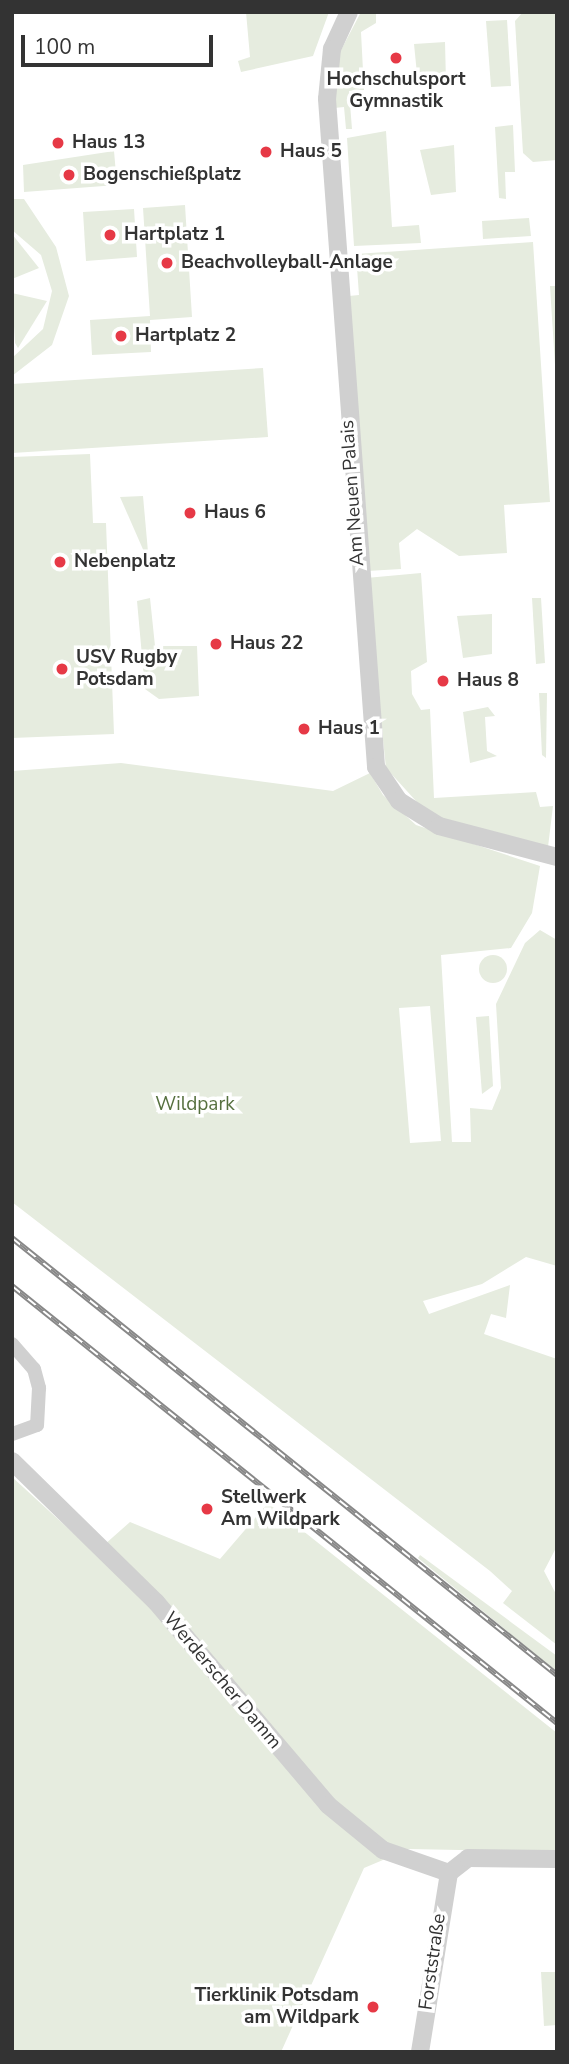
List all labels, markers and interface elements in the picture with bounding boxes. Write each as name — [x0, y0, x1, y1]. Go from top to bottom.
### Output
scale bar — [24, 21, 217, 65]
text: 100 m — [34, 33, 95, 61]
marker: Hochschulsport Gymnastik — [388, 50, 404, 66]
place label: Hochschulsport Gymnastik — [327, 69, 465, 113]
place label: Haus 13 — [72, 132, 145, 154]
marker: Haus 13 — [50, 135, 66, 151]
place label: Haus 5 — [280, 141, 342, 163]
marker: Haus 5 — [258, 144, 274, 160]
place label: Bogenschießplatz — [83, 164, 241, 186]
marker: Bogenschießplatz — [61, 167, 77, 183]
place label: Hartplatz 1 — [124, 224, 225, 246]
marker: Hartplatz 1 — [102, 227, 118, 243]
place label: Beachvolleyball-Anlage — [181, 252, 393, 274]
marker: Beachvolleyball-Anlage — [159, 255, 175, 271]
place label: Hartplatz 2 — [135, 325, 236, 347]
marker: Hartplatz 2 — [113, 328, 129, 344]
street label: Am Neuen Palais — [337, 419, 369, 567]
place label: Haus 6 — [204, 502, 266, 524]
marker: Haus 6 — [182, 505, 198, 521]
place label: Nebenplatz — [74, 551, 176, 573]
marker: Nebenplatz — [52, 554, 68, 570]
place label: Haus 22 — [230, 633, 303, 655]
marker: Haus 22 — [208, 636, 224, 652]
place label: USV Rugby Potsdam — [76, 647, 177, 691]
marker: USV Rugby Potsdam — [54, 661, 70, 677]
place label: Haus 8 — [457, 670, 519, 692]
marker: Haus 8 — [435, 673, 451, 689]
place label: Haus 1 — [318, 718, 380, 740]
marker: Haus 1 — [296, 721, 312, 737]
park label: Wildpark — [155, 1094, 235, 1116]
place label: Stellwerk Am Wildpark — [221, 1487, 340, 1531]
marker: Stellwerk Am Wildpark — [199, 1501, 215, 1517]
street label: Werderscher Damm — [158, 1608, 286, 1754]
street label: Forststraße — [415, 1912, 451, 2012]
place label: Tierklinik Potsdam am Wildpark — [194, 1985, 359, 2029]
marker: Tierklinik Potsdam am Wildpark — [365, 1999, 381, 2015]

